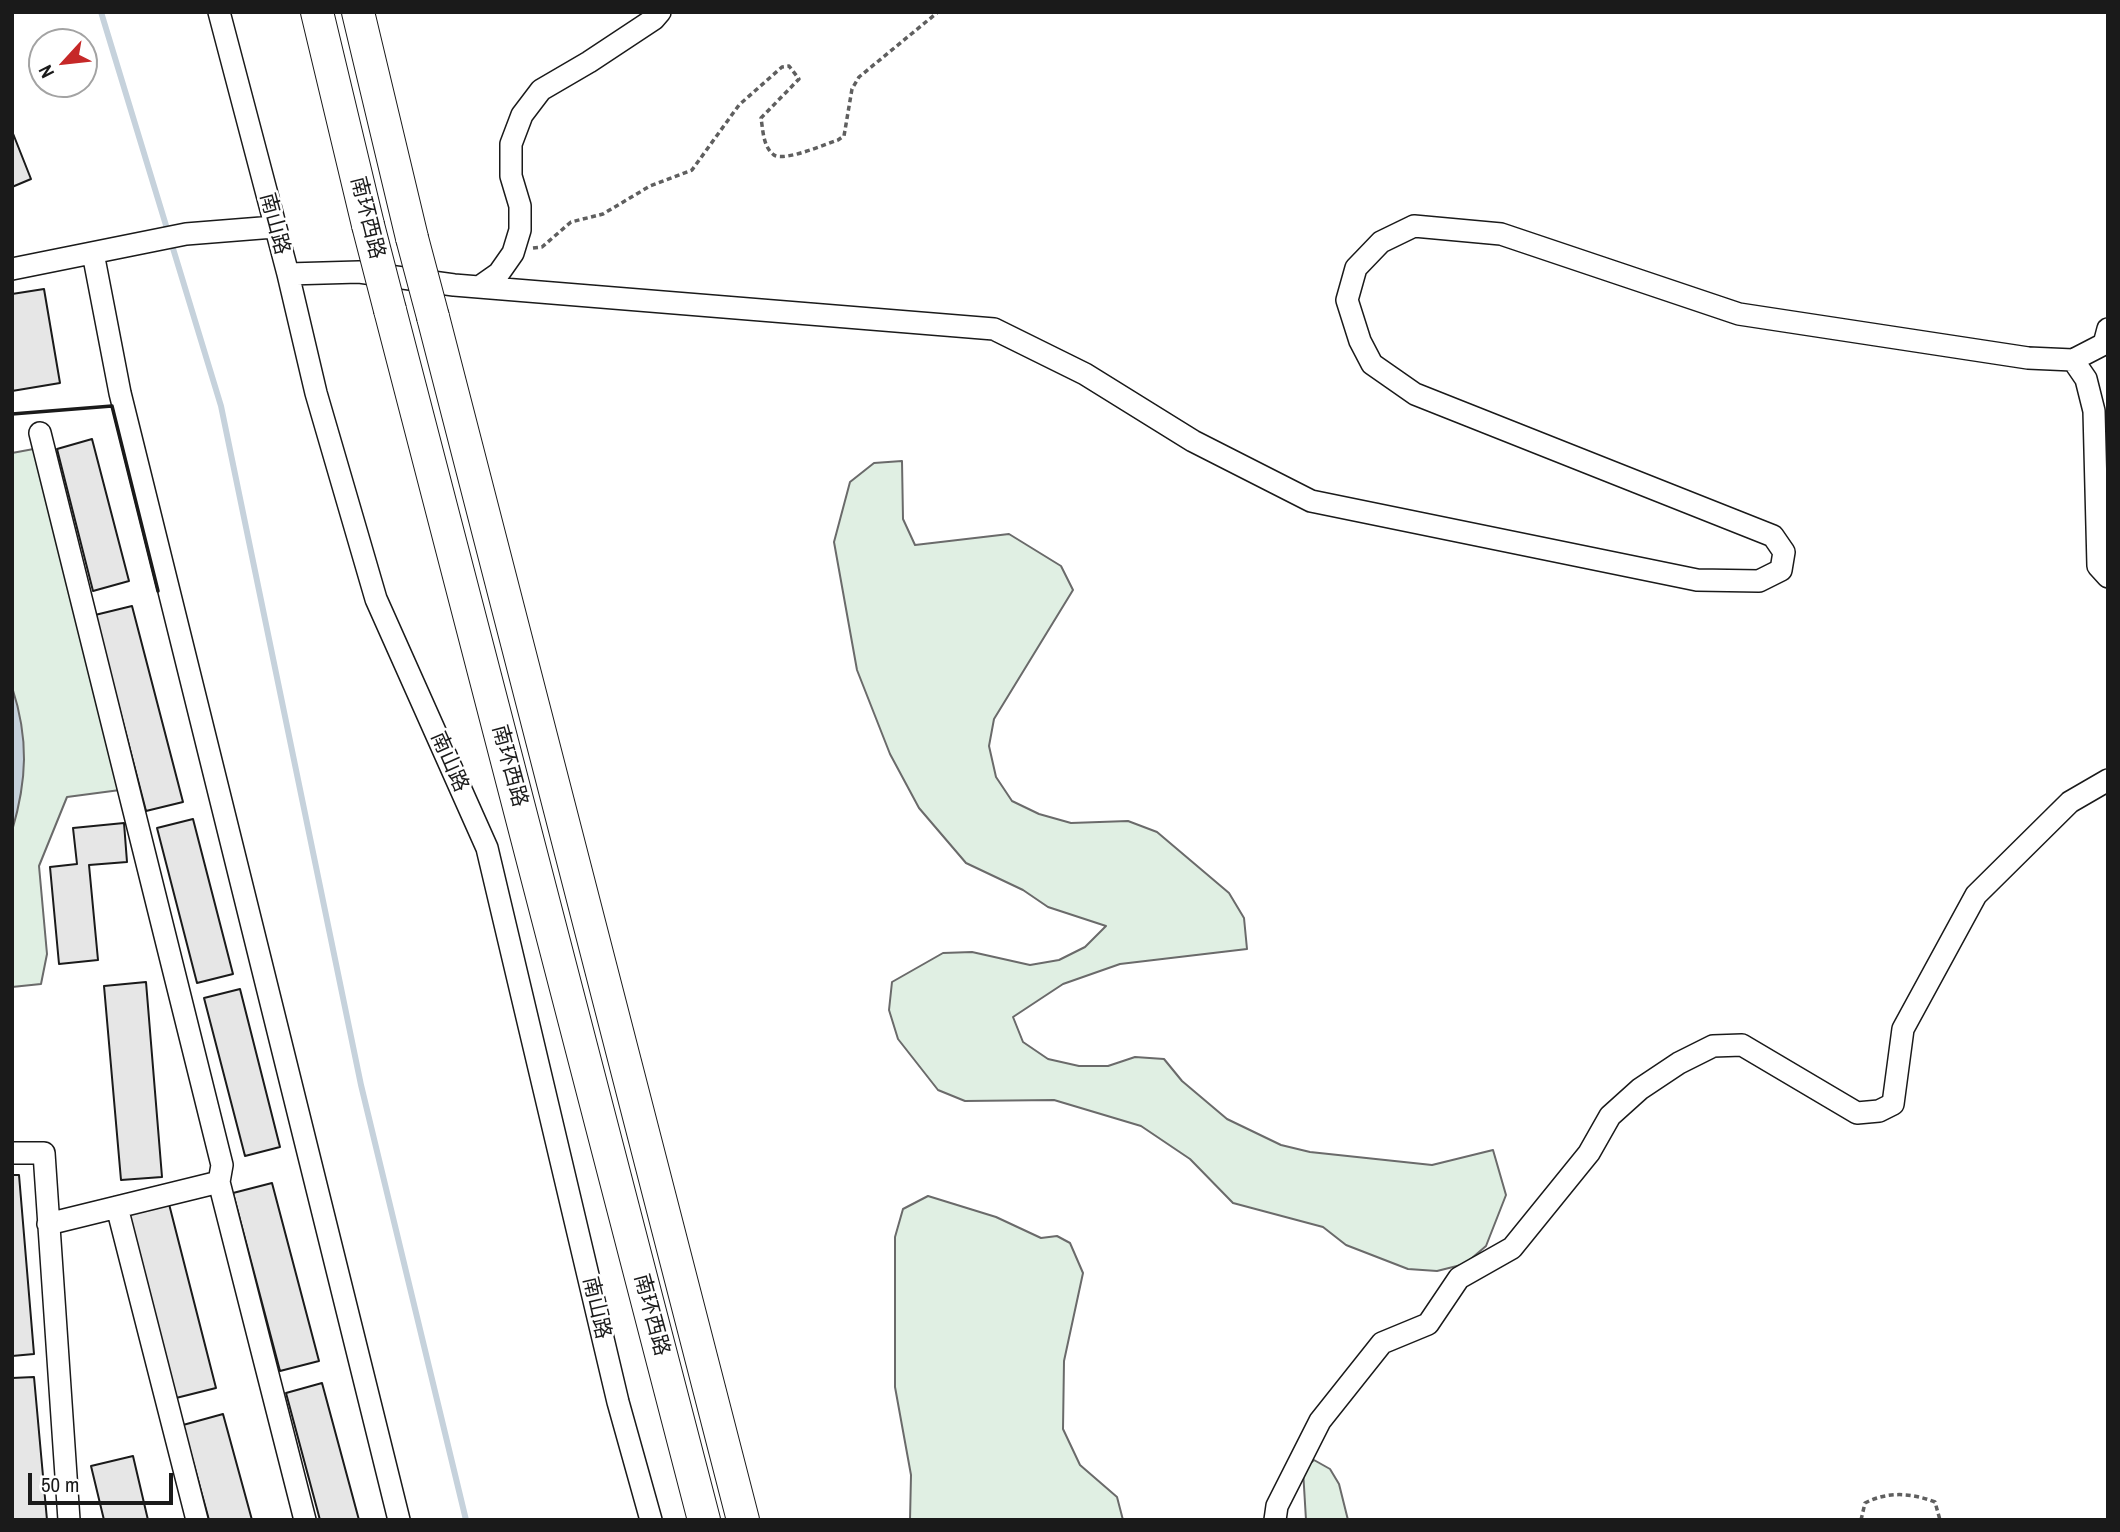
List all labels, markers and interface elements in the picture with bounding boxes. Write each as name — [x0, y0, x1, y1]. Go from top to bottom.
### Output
north arrow — [28, 28, 98, 98]
text: N — [32, 61, 60, 83]
street label: 南环西路 — [345, 174, 389, 262]
street label: 南山路 — [254, 190, 294, 258]
street label: 南环西路 — [486, 722, 532, 810]
street label: 南山路 — [425, 728, 473, 796]
street label: 南环西路 — [628, 1271, 674, 1359]
street label: 南山路 — [577, 1274, 615, 1342]
scale bar — [32, 1458, 177, 1502]
text: 50 m — [41, 1470, 79, 1499]

